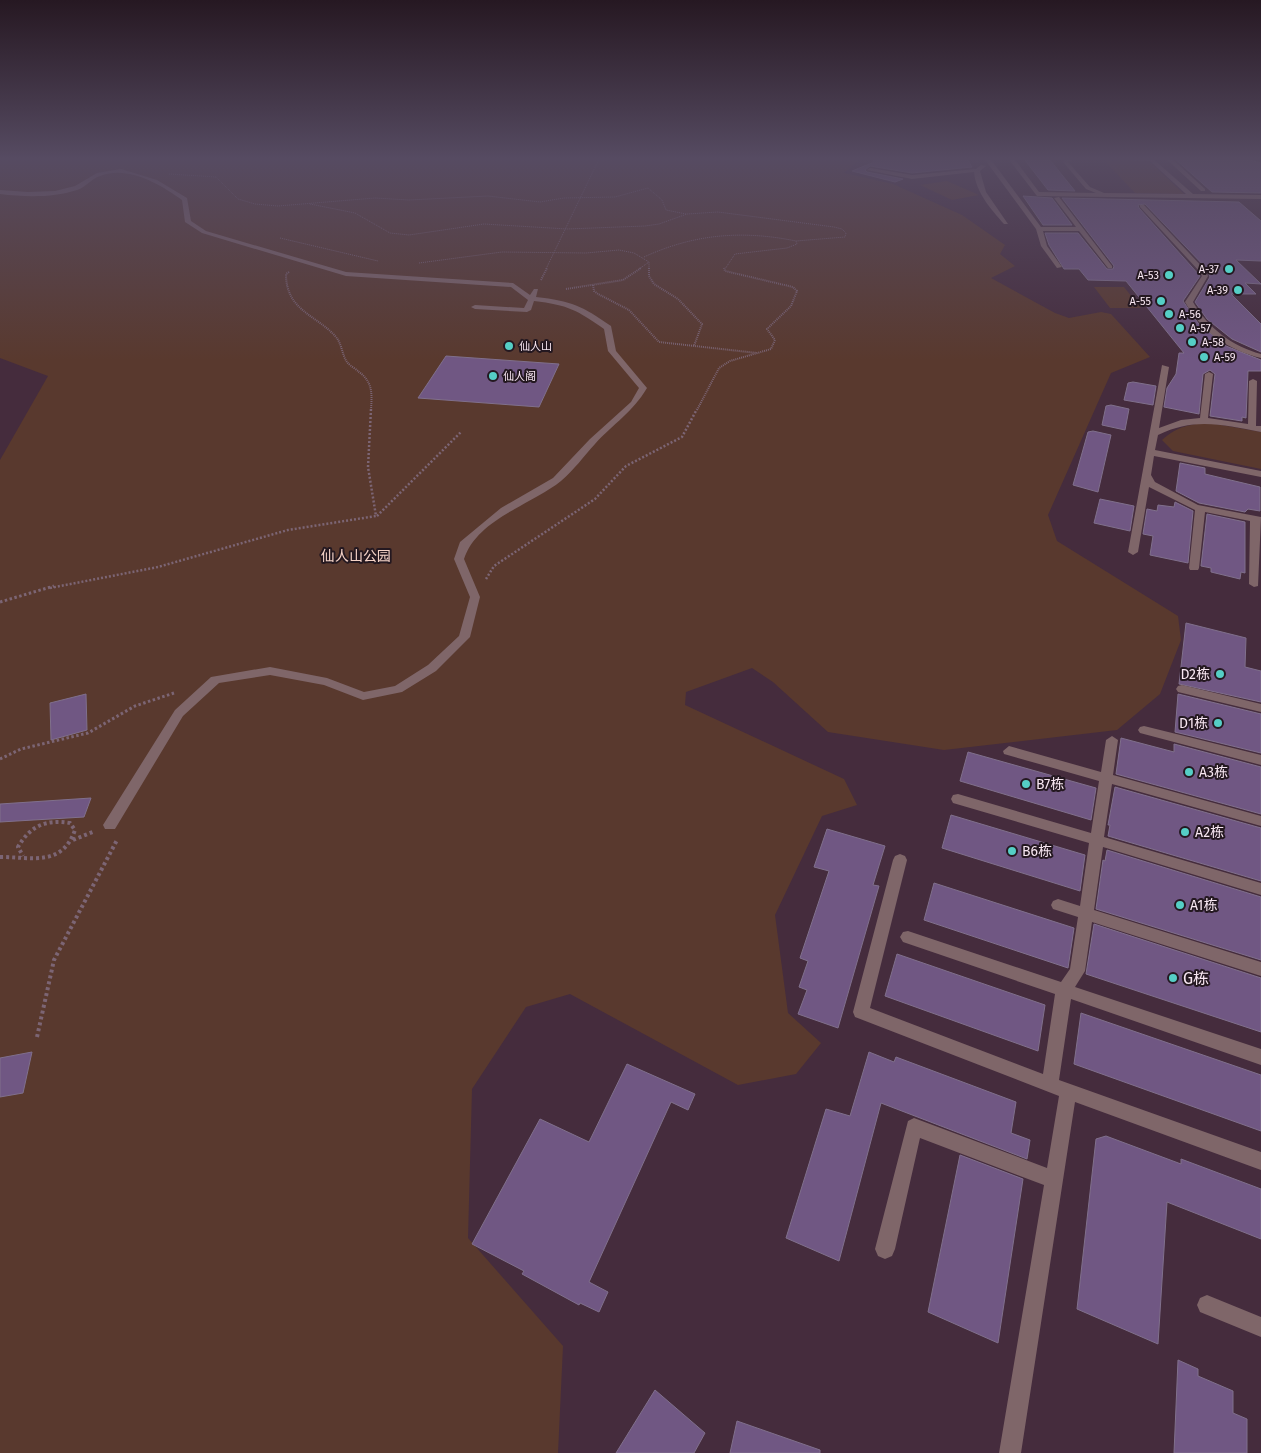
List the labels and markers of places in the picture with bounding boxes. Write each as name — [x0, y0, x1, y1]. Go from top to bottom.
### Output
place label: A-37 — [1199, 263, 1219, 276]
marker: A-37 — [1223, 263, 1235, 275]
place label: A-53 — [1138, 269, 1159, 282]
marker: A-53 — [1163, 269, 1175, 281]
place label: A-39 — [1207, 284, 1228, 297]
marker: A-39 — [1232, 284, 1244, 296]
place label: A-55 — [1130, 295, 1151, 308]
marker: A-55 — [1155, 295, 1167, 307]
marker: A-56 — [1163, 308, 1175, 320]
place label: A-56 — [1179, 308, 1201, 321]
marker: A-57 — [1174, 322, 1186, 334]
place label: A-57 — [1190, 322, 1211, 335]
marker: A-58 — [1186, 336, 1198, 348]
place label: A-58 — [1202, 336, 1224, 349]
marker: 仙人山 — [503, 340, 515, 352]
place label: 仙人山 — [519, 340, 552, 353]
marker: A-59 — [1198, 351, 1210, 363]
place label: A-59 — [1214, 351, 1236, 364]
marker: 仙人阁 — [487, 370, 499, 382]
place label: 仙人阁 — [503, 370, 536, 383]
place label: D2栋 — [1180, 666, 1210, 683]
marker: D2栋 — [1214, 668, 1226, 680]
place label: D1栋 — [1179, 715, 1208, 732]
marker: D1栋 — [1212, 717, 1224, 729]
place label: A3栋 — [1199, 764, 1228, 781]
marker: A3栋 — [1183, 766, 1195, 778]
place label: B7栋 — [1036, 776, 1064, 793]
marker: B7栋 — [1020, 778, 1032, 790]
place label: A2栋 — [1195, 824, 1224, 841]
marker: A2栋 — [1179, 826, 1191, 838]
place label: B6栋 — [1022, 843, 1052, 860]
marker: B6栋 — [1006, 845, 1018, 857]
place label: A1栋 — [1190, 897, 1217, 914]
marker: A1栋 — [1174, 899, 1186, 911]
place label: G栋 — [1183, 969, 1209, 988]
marker: G栋 — [1167, 972, 1179, 984]

